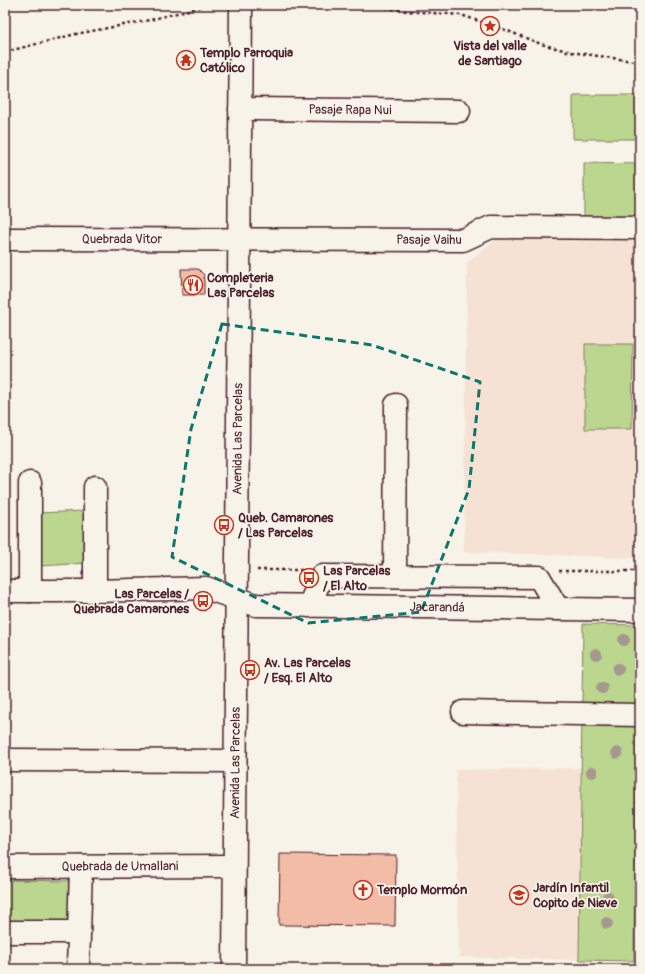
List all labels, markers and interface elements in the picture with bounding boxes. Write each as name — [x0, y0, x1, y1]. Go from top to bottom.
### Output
place icon: Vista del valle de Santiago — [479, 15, 501, 37]
place label: Vista del valle de Santiago — [453, 38, 527, 69]
place label: Templo Parroquia Católico — [199, 45, 293, 76]
temple icon: Templo Parroquia Católico — [175, 49, 197, 71]
street label: Pasaje Rapa Nui — [308, 102, 392, 118]
street label: Quebrada Vitor — [82, 231, 163, 247]
street label: Pasaje Vaihu — [396, 232, 462, 248]
place label: Completeria Las Parcelas — [207, 270, 275, 301]
restaurant icon: Completeria Las Parcelas — [182, 274, 204, 296]
street label: Avenida Las Parcelas — [229, 383, 246, 495]
place label: Queb. Camarones / Las Parcelas — [238, 510, 334, 541]
bus stop icon: Queb. Camarones / Las Parcelas — [213, 514, 235, 536]
place label: Las Parcelas / El Alto — [323, 563, 391, 594]
bus stop icon: Las Parcelas / El Alto — [298, 567, 320, 589]
place label: Las Parcelas / Quebrada Camarones — [73, 586, 189, 617]
bus stop icon: Las Parcelas / Quebrada Camarones — [192, 590, 214, 612]
street label: Jacarandá — [410, 599, 465, 616]
place label: Av. Las Parcelas / Esq. El Alto — [264, 655, 351, 686]
bus stop icon: Av. Las Parcelas / Esq. El Alto — [239, 659, 261, 681]
street label: Avenida Las Parcelas — [227, 707, 244, 819]
street label: Quebrada de Umallani — [62, 858, 178, 875]
church icon: Templo Mormón — [352, 879, 374, 901]
place label: Jardín Infantil Copito de Nieve — [533, 880, 618, 911]
place label: Templo Mormón — [376, 882, 468, 898]
school or university icon: Jardín Infantil Copito de Nieve — [508, 884, 530, 906]

